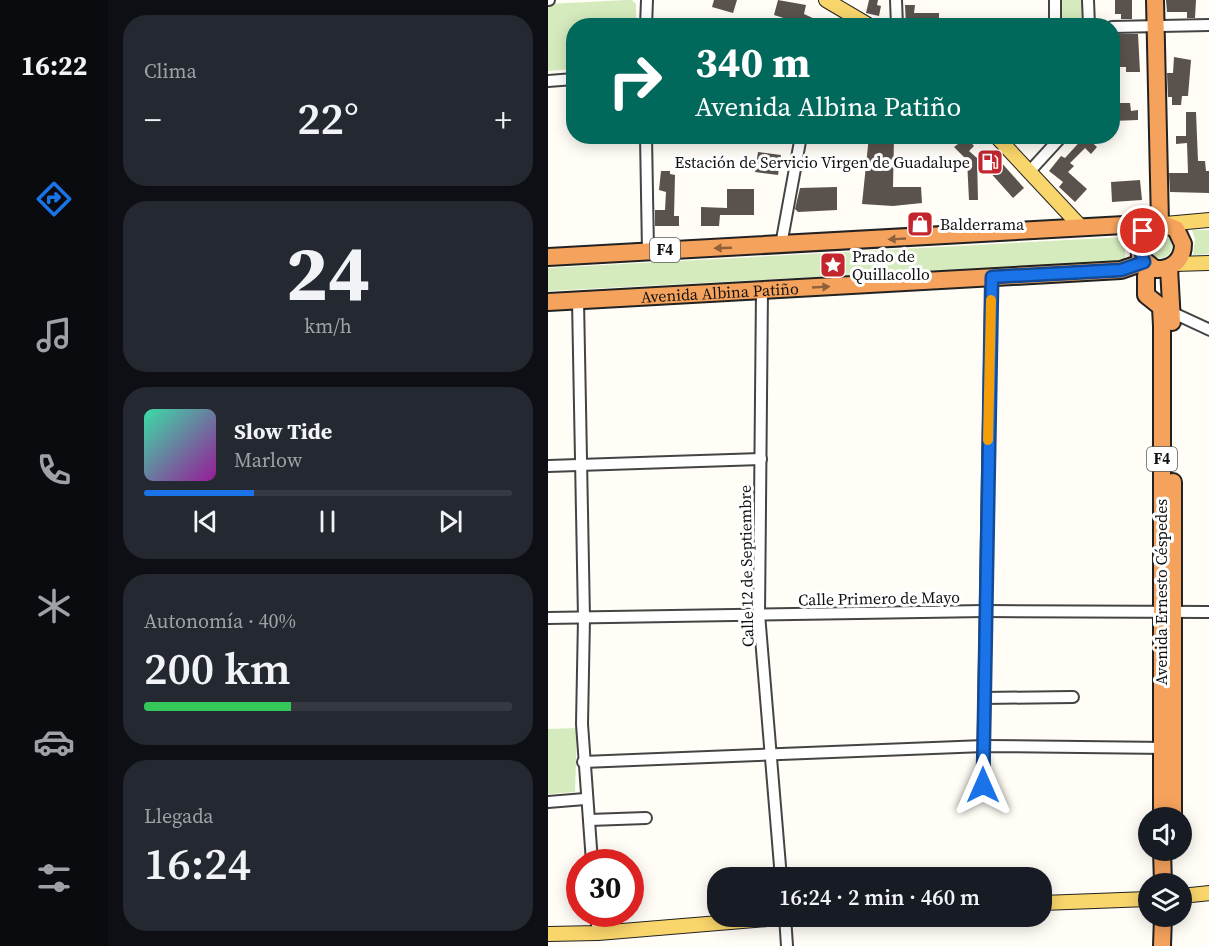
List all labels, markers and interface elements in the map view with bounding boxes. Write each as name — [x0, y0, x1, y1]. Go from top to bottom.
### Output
text: 340 m — [695, 33, 810, 91]
icon: right — [596, 42, 674, 120]
text: 16:22 — [21, 47, 87, 84]
text: Clima — [144, 57, 197, 85]
text: 22° — [297, 87, 359, 149]
text: Avenida Albina Patiño — [695, 88, 961, 125]
text: − — [144, 97, 162, 142]
text: + — [495, 97, 512, 142]
fuel station icon: Estación de Servicio Virgen de Guadalupe — [975, 147, 1005, 177]
place label: Estación de Servicio Virgen de Guadalupe — [675, 151, 970, 173]
icon: directions — [33, 178, 75, 220]
pin — [1117, 205, 1168, 256]
shop icon: Balderrama — [905, 209, 935, 239]
place label: Balderrama — [940, 213, 1025, 235]
icon: arrive — [1126, 214, 1159, 247]
text: 24 — [286, 219, 370, 326]
one-way arrow — [887, 234, 906, 243]
road number: F4 — [650, 238, 680, 262]
one-way arrow — [713, 243, 732, 252]
place label: Prado de Quillacollo — [852, 245, 930, 285]
place icon: Prado de Quillacollo — [818, 250, 848, 280]
street label: Avenida Albina Patiño — [640, 277, 799, 308]
one-way arrow — [811, 282, 830, 291]
text: km/h — [304, 312, 352, 340]
icon: music — [33, 314, 75, 356]
text: Slow Tide — [234, 416, 332, 446]
text: Marlow — [234, 446, 302, 474]
road number: F4 — [1147, 447, 1177, 471]
icon: phone — [33, 449, 75, 491]
street label: Calle 12 de Septiembre — [734, 485, 758, 647]
street label: Avenida Ernesto Céspedes — [1150, 499, 1172, 685]
icon: previous — [189, 505, 222, 538]
icon: pause — [311, 505, 344, 538]
icon: next — [434, 505, 467, 538]
icon: climate — [33, 585, 75, 627]
street label: Calle Primero de Mayo — [798, 586, 960, 610]
text: Autonomía · 40% — [144, 607, 296, 635]
text: 200 km — [144, 637, 291, 699]
icon: car — [33, 721, 75, 763]
position arrow — [951, 753, 1015, 817]
text: Llegada — [144, 802, 214, 830]
map controls — [1138, 807, 1192, 927]
button: sound — [1138, 807, 1192, 861]
text: 16:24 — [144, 832, 251, 894]
speed limit sign: 30 — [566, 849, 644, 927]
icon: filters — [33, 857, 75, 899]
button: layers — [1138, 873, 1192, 927]
text: 16:24 · 2 min · 460 m — [779, 882, 980, 912]

